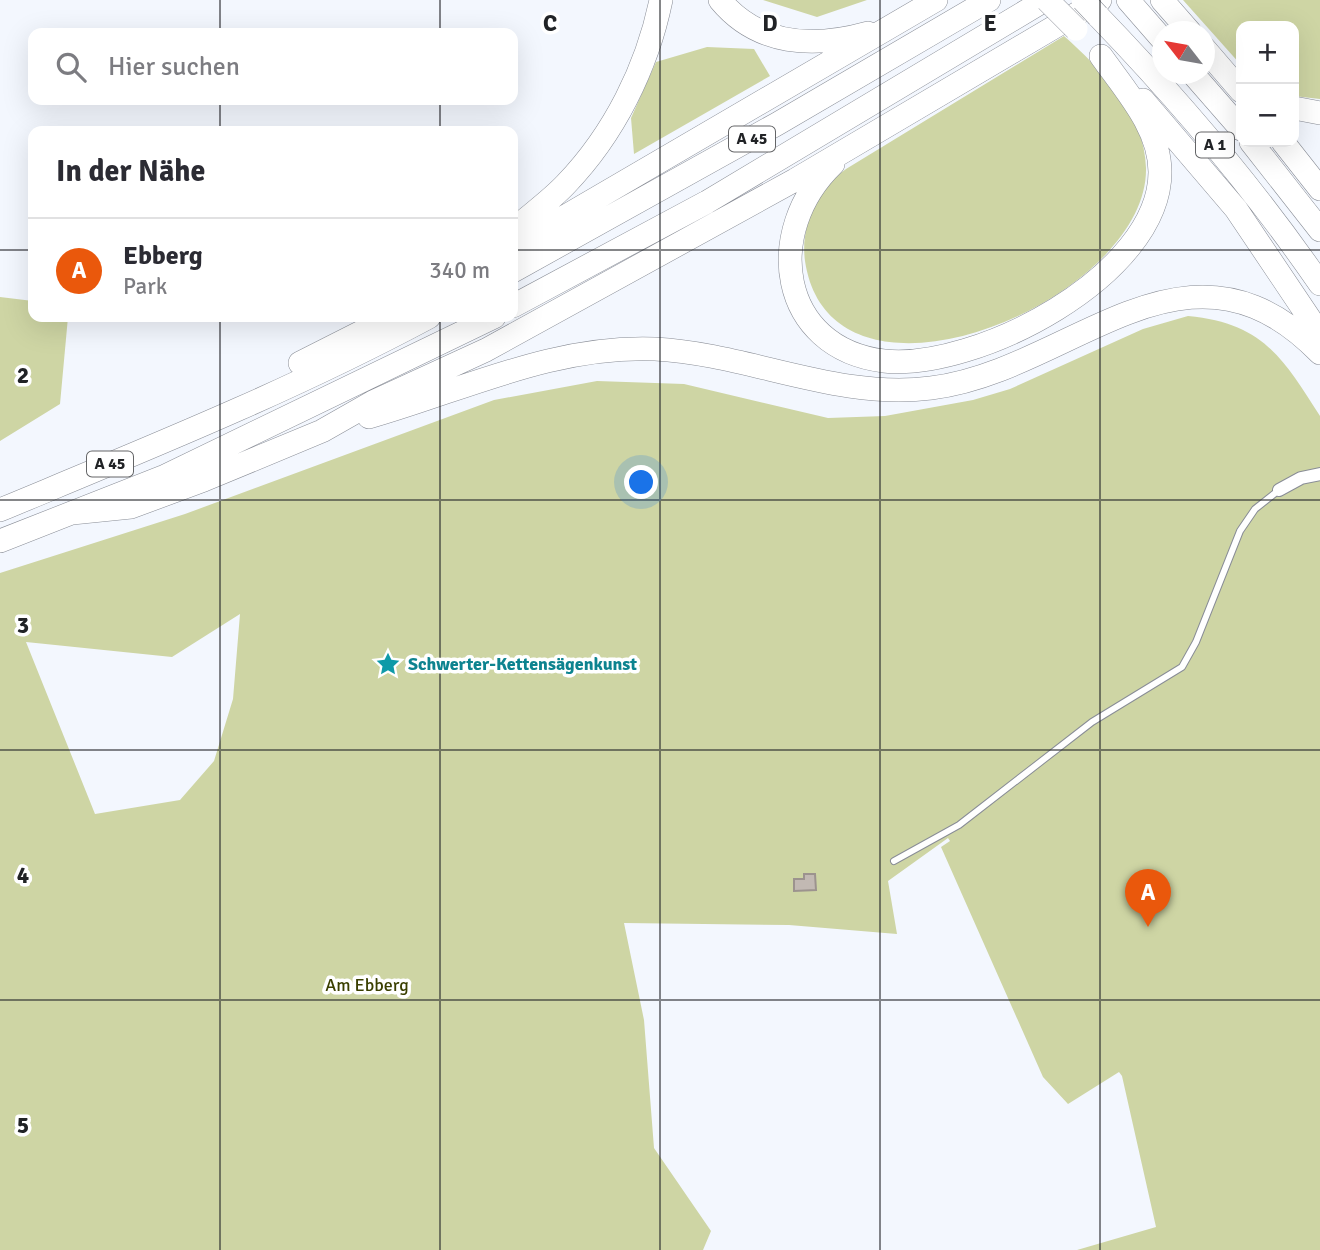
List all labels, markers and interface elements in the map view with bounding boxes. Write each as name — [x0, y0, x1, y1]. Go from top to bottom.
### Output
text: C — [543, 9, 557, 38]
text: D — [762, 9, 778, 38]
text: E — [983, 9, 997, 38]
north arrow — [1152, 21, 1215, 84]
map controls — [1236, 21, 1299, 147]
button: + — [1236, 21, 1299, 84]
search box — [28, 28, 518, 105]
icon: search — [52, 48, 90, 86]
text: Hier suchen — [108, 51, 240, 83]
button: − — [1236, 84, 1299, 147]
road number: A 45 — [729, 127, 775, 152]
road number: A 1 — [1196, 132, 1234, 158]
text: In der Nähe — [56, 153, 205, 190]
text: Ebberg — [123, 240, 203, 272]
text: A — [72, 256, 86, 285]
text: 340 m — [429, 256, 490, 285]
text: Park — [123, 272, 167, 301]
text: 2 — [17, 361, 29, 390]
road number: A 45 — [87, 452, 133, 477]
your location — [624, 465, 658, 499]
text: 3 — [17, 611, 29, 640]
place icon: Schwerter-Kettensägenkunst — [374, 650, 402, 678]
place label: Schwerter-Kettensägenkunst — [408, 653, 637, 675]
text: 4 — [17, 861, 29, 890]
pin: A — [1125, 869, 1171, 927]
park label: Am Ebberg — [325, 974, 409, 996]
text: 5 — [17, 1111, 29, 1140]

